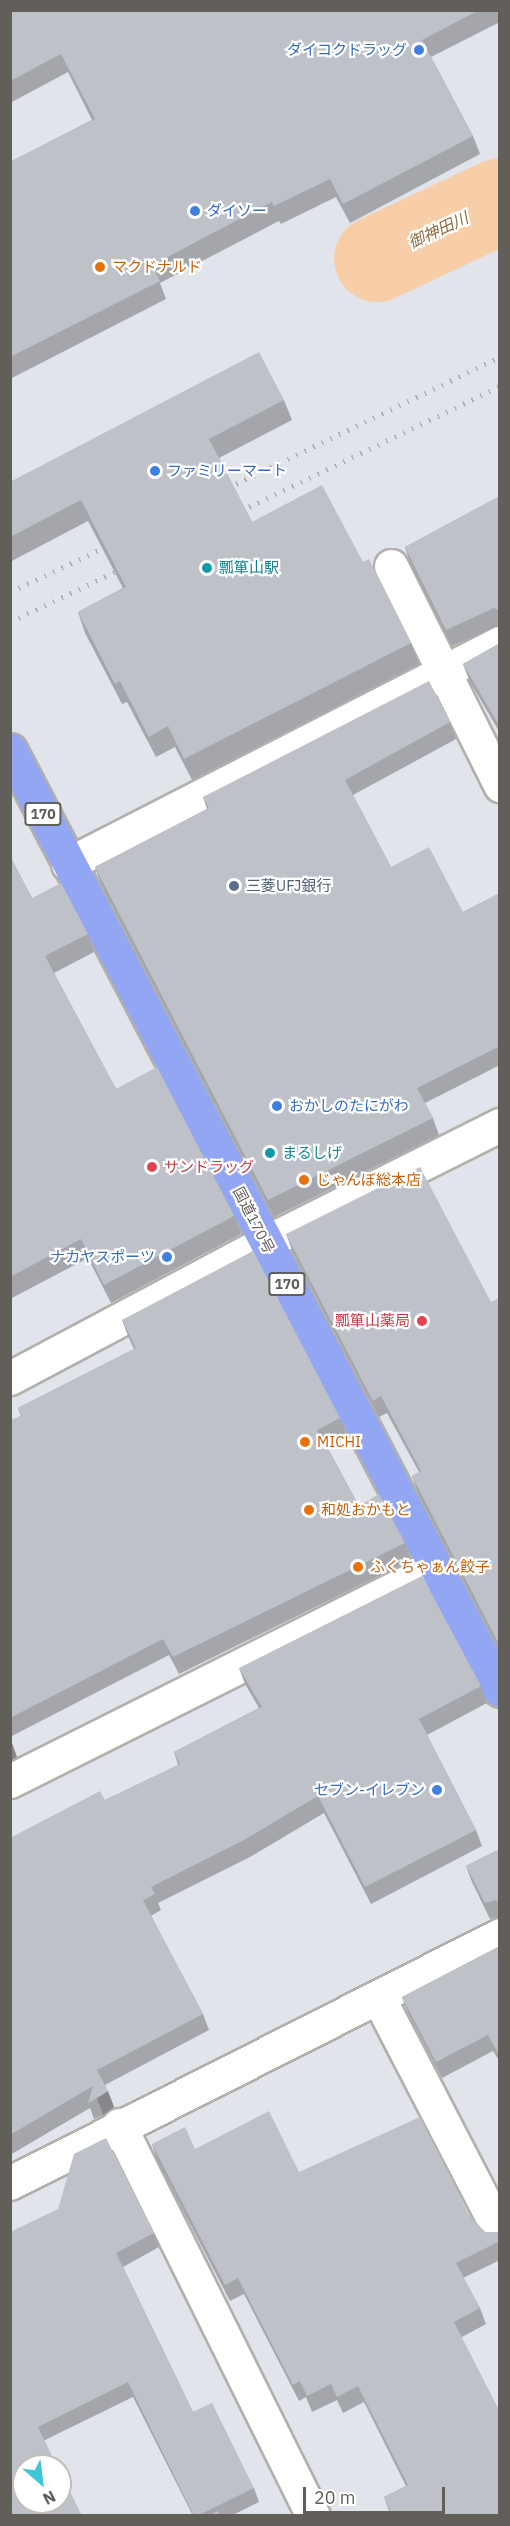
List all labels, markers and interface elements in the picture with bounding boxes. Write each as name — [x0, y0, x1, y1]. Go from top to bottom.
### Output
place label: ダイコクドラッグ — [287, 41, 407, 59]
marker: ダイコクドラッグ — [412, 43, 426, 57]
place label: ダイソー — [207, 202, 267, 220]
marker: ダイソー — [188, 204, 202, 218]
water label: 御神田川 — [405, 208, 471, 252]
place label: マクドナルド — [112, 258, 202, 276]
marker: マクドナルド — [93, 260, 107, 274]
place label: ファミリーマート — [167, 462, 287, 480]
marker: ファミリーマート — [148, 464, 162, 478]
place label: 瓢箪山駅 — [219, 559, 279, 577]
marker: 瓢箪山駅 — [200, 561, 214, 575]
road number: 170 — [24, 803, 63, 825]
place label: 三菱UFJ銀行 — [246, 877, 331, 895]
marker: 三菱UFJ銀行 — [227, 879, 241, 893]
place label: おかしのたにがわ — [289, 1097, 409, 1115]
marker: おかしのたにがわ — [270, 1099, 284, 1113]
place label: まるしげ — [282, 1144, 342, 1162]
marker: まるしげ — [263, 1146, 277, 1160]
place label: サンドラッグ — [164, 1158, 254, 1176]
marker: サンドラッグ — [145, 1160, 159, 1174]
place label: じゃんぼ総本店 — [316, 1171, 421, 1189]
marker: じゃんぼ総本店 — [297, 1173, 311, 1187]
street label: 国道170号 — [230, 1184, 278, 1256]
place label: ナカヤスポーツ — [50, 1248, 155, 1266]
marker: ナカヤスポーツ — [160, 1250, 174, 1264]
road number: 170 — [268, 1273, 306, 1295]
place label: 瓢箪山薬局 — [335, 1312, 410, 1330]
marker: 瓢箪山薬局 — [415, 1314, 429, 1328]
place label: MICHI — [317, 1433, 361, 1451]
marker: MICHI — [298, 1435, 312, 1449]
place label: 和処おかもと — [321, 1501, 411, 1519]
marker: 和処おかもと — [302, 1503, 316, 1517]
place label: ふくちゃぁん餃子 — [370, 1558, 490, 1576]
marker: ふくちゃぁん餃子 — [351, 1560, 365, 1574]
place label: セブン-イレブン — [314, 1781, 425, 1799]
marker: セブン-イレブン — [430, 1783, 444, 1797]
north arrow — [12, 2454, 72, 2514]
scale bar — [306, 2475, 448, 2513]
text: 20 m — [314, 2486, 356, 2509]
text: N — [40, 2487, 59, 2510]

